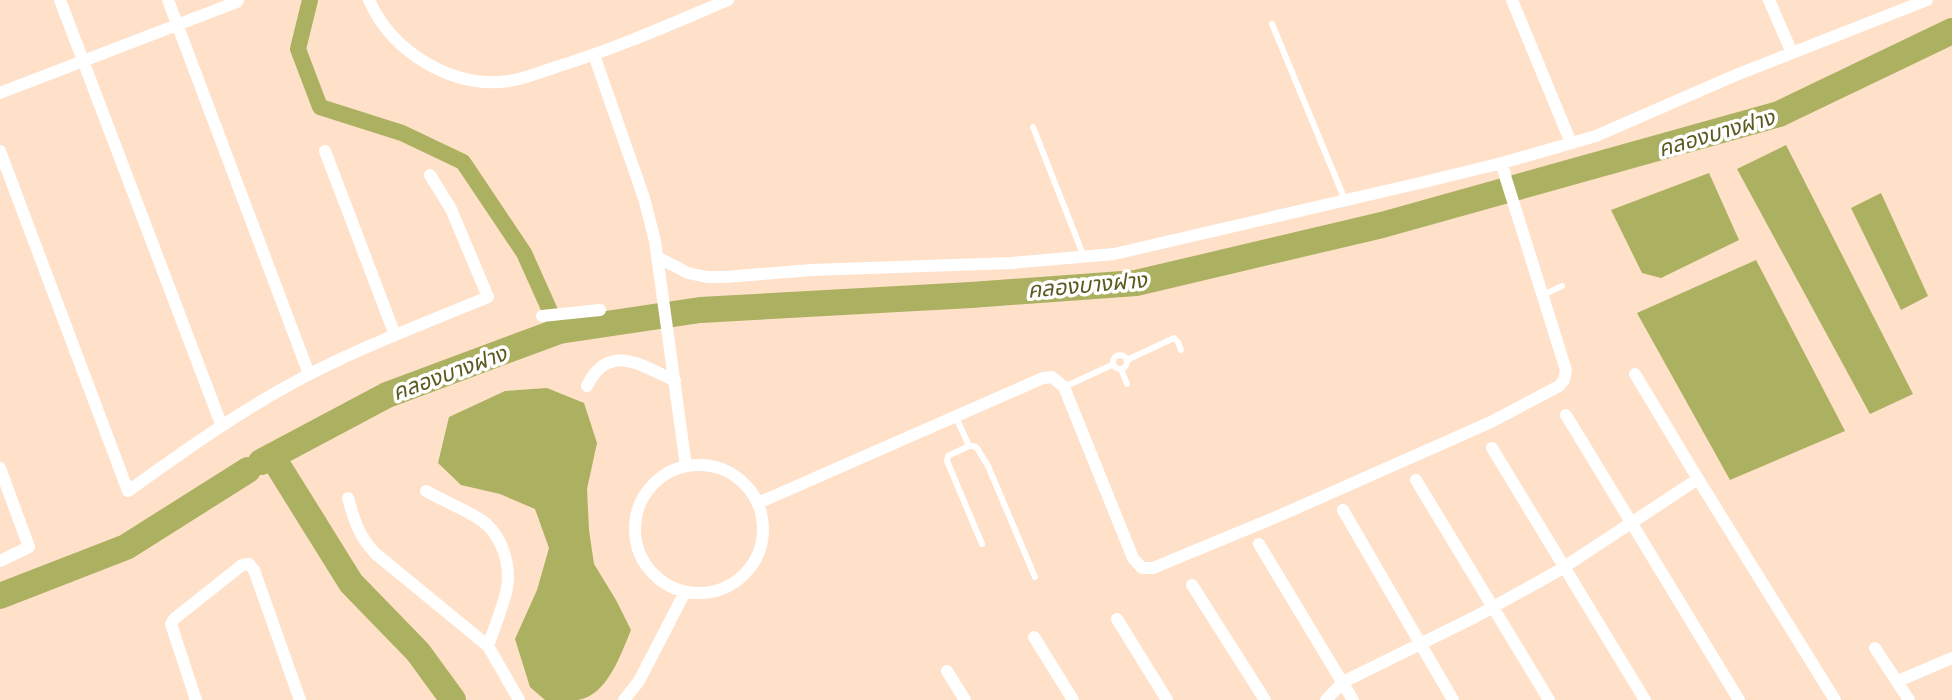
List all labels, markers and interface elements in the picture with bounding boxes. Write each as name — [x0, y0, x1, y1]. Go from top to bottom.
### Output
water label: คลองบางฝาง — [1655, 101, 1779, 162]
water label: คลองบางฝาง — [1026, 264, 1149, 304]
water label: คลองบางฝาง — [388, 338, 511, 406]

